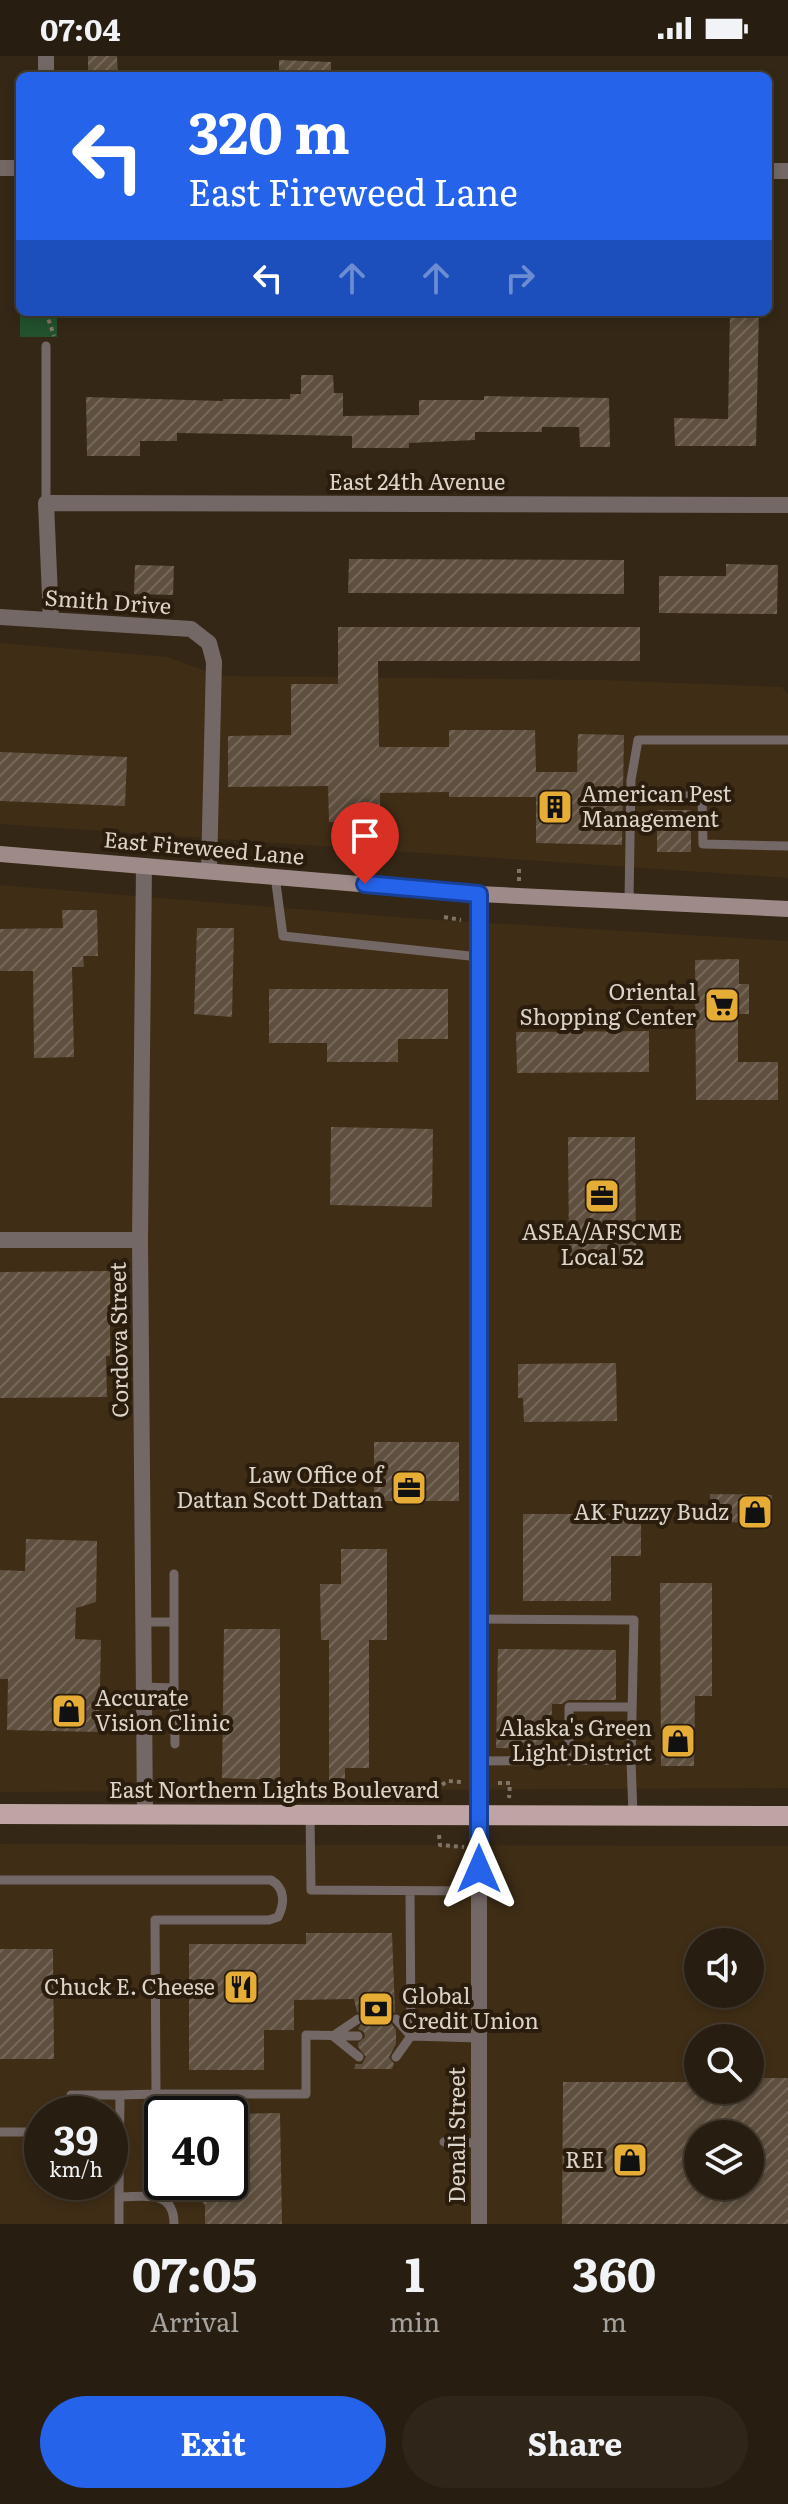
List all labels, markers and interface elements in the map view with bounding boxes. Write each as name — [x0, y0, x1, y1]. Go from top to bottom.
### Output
text: 07:04 — [40, 6, 121, 50]
text: 320 m — [188, 88, 350, 171]
icon: left — [56, 104, 160, 208]
text: East Fireweed Lane — [188, 164, 518, 217]
icon: left — [246, 256, 290, 300]
icon: ahead — [330, 256, 374, 300]
icon: ahead — [414, 256, 458, 300]
icon: right — [498, 256, 542, 300]
street label: East 24th Avenue — [328, 464, 506, 497]
street label: Smith Drive — [44, 580, 173, 621]
place label: American Pest Management — [581, 776, 732, 834]
building icon: American Pest Management — [536, 788, 574, 826]
pin — [331, 802, 399, 884]
icon: arrive — [343, 814, 387, 858]
street label: East Fireweed Lane — [102, 821, 306, 872]
place label: Oriental Shopping Center — [519, 974, 697, 1032]
supermarket icon: Oriental Shopping Center — [703, 986, 741, 1024]
office icon: ASEA/AFSCME Local 52 — [583, 1177, 621, 1215]
place label: ASEA/AFSCME Local 52 — [522, 1214, 682, 1272]
street label: Cordova Street — [100, 1262, 135, 1418]
place label: Law Office of Dattan Scott Dattan — [176, 1457, 384, 1515]
office icon: Law Office of Dattan Scott Dattan — [390, 1469, 428, 1507]
shop icon: AK Fuzzy Budz — [736, 1493, 774, 1531]
place label: AK Fuzzy Budz — [574, 1494, 729, 1527]
place label: Accurate Vision Clinic — [95, 1680, 230, 1738]
shop icon: Accurate Vision Clinic — [50, 1692, 88, 1730]
place label: Alaska's Green Light District — [500, 1710, 652, 1768]
shop icon: Alaska's Green Light District — [659, 1722, 697, 1760]
street label: East Northern Lights Boulevard — [109, 1772, 439, 1805]
position arrow — [437, 1827, 521, 1911]
map controls — [684, 1928, 764, 2200]
button: sound — [684, 1928, 764, 2008]
restaurant icon: Chuck E. Cheese — [222, 1968, 260, 2006]
place label: Chuck E. Cheese — [44, 1969, 215, 2002]
place label: Global Credit Union — [402, 1978, 539, 2036]
bank icon: Global Credit Union — [357, 1990, 395, 2028]
button: search — [684, 2024, 764, 2104]
street label: Denali Street — [439, 2067, 472, 2203]
speed limit sign: 40 — [144, 2096, 248, 2200]
text: 39 — [53, 2108, 99, 2167]
button: layers — [684, 2120, 764, 2200]
shop icon: REI — [611, 2141, 649, 2179]
place label: REI — [565, 2142, 604, 2175]
text: km/h — [49, 2153, 103, 2183]
text: 07:05 — [132, 2236, 257, 2307]
text: 1 — [405, 2236, 425, 2307]
text: 360 — [572, 2236, 656, 2307]
text: Arrival — [150, 2301, 239, 2340]
text: min — [389, 2301, 440, 2340]
text: m — [601, 2301, 627, 2340]
button: Exit — [40, 2396, 386, 2488]
button: Share — [402, 2396, 748, 2488]

